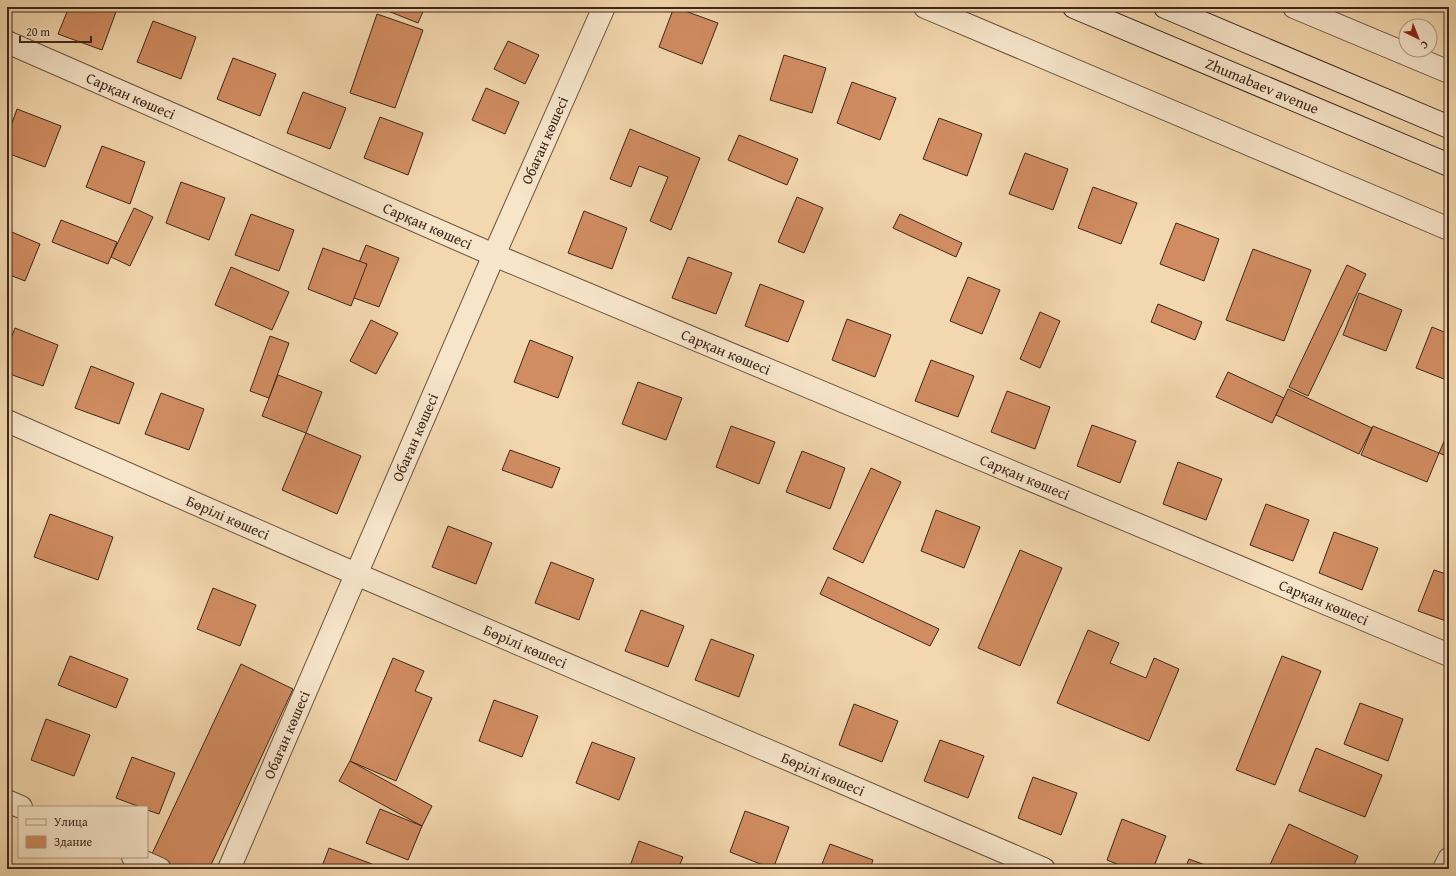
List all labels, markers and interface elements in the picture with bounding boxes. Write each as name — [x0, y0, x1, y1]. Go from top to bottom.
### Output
scale bar — [20, 18, 91, 44]
north arrow — [1398, 18, 1438, 58]
text: 20 m — [26, 23, 50, 40]
text: С — [1417, 37, 1433, 53]
street label: Zhumabaev avenue — [1202, 53, 1322, 119]
street label: Сарқан көшесі — [83, 67, 179, 124]
street label: Обаған көшесі — [516, 93, 573, 188]
street label: Сарқан көшесі — [380, 197, 476, 254]
street label: Сарқан көшесі — [678, 324, 774, 380]
street label: Обаған көшесі — [386, 390, 443, 485]
street label: Сарқан көшесі — [977, 449, 1073, 505]
street label: Бөрілі көшесі — [183, 490, 273, 545]
street label: Сарқан көшесі — [1276, 574, 1372, 630]
street label: Бөрілі көшесі — [480, 619, 570, 673]
street label: Обаған көшесі — [258, 687, 315, 782]
street label: Бөрілі көшесі — [778, 747, 868, 801]
legend — [18, 806, 148, 858]
text: Улица — [54, 813, 88, 830]
text: Здание — [54, 833, 93, 850]

